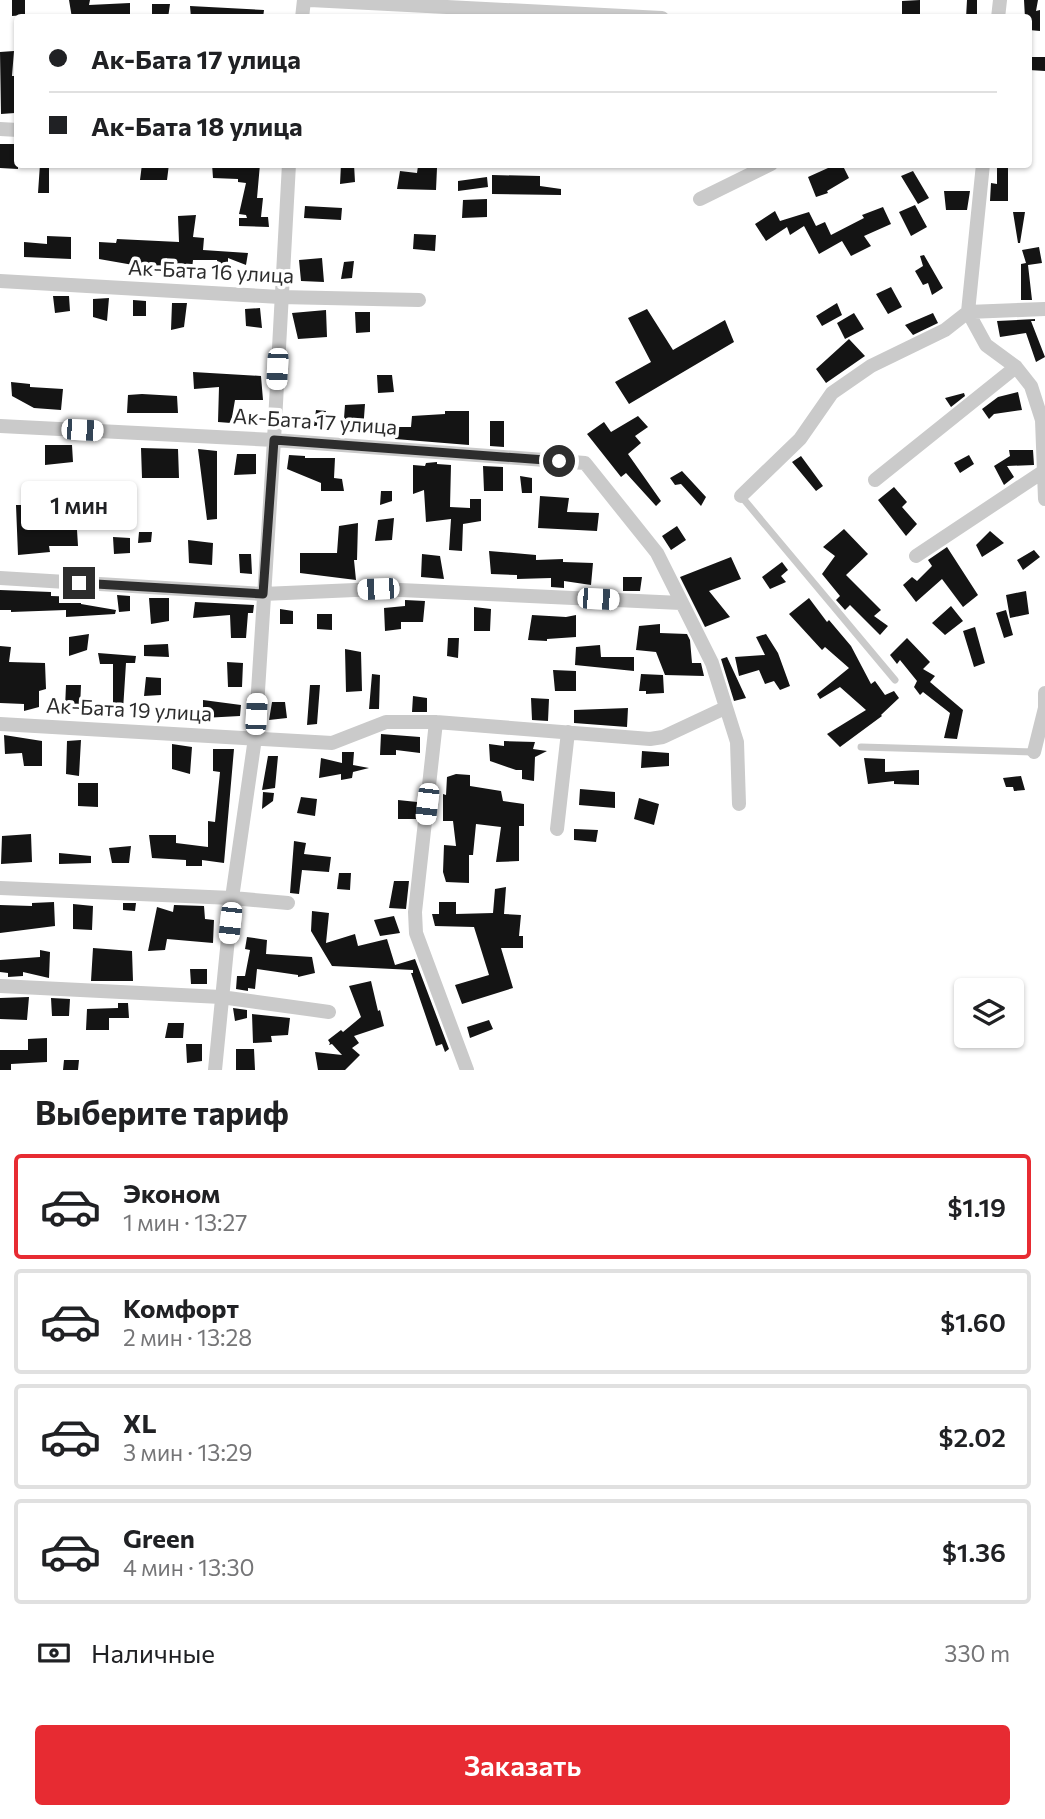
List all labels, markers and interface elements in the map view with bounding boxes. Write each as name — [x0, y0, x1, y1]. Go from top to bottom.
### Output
text: Ак-Бата 17 улица — [91, 43, 301, 74]
text: Ак-Бата 18 улица — [91, 110, 303, 141]
street label: Ак-Бата 16 улица — [127, 254, 295, 287]
car — [266, 347, 289, 391]
street label: Ак-Бата 17 улица — [232, 402, 398, 439]
car — [61, 418, 104, 442]
route start — [543, 445, 575, 477]
callout: 1 мин — [21, 482, 137, 530]
text: 1 мин — [50, 491, 108, 519]
route end — [63, 567, 95, 599]
car — [357, 578, 400, 600]
car — [577, 587, 620, 611]
street label: Ак-Бата 19 улица — [45, 692, 213, 725]
car — [245, 692, 268, 736]
car — [415, 782, 440, 826]
car — [218, 901, 243, 945]
map controls — [954, 978, 1024, 1048]
button: layers — [954, 978, 1024, 1048]
text: Выберите тариф — [35, 1092, 289, 1132]
icon: car — [39, 1175, 102, 1238]
text: Эконом — [123, 1177, 220, 1208]
text: $1.19 — [947, 1191, 1006, 1222]
text: 1 мин · 13:27 — [123, 1208, 247, 1236]
icon: car — [39, 1290, 102, 1353]
text: Комфорт — [123, 1292, 239, 1323]
text: $1.60 — [940, 1306, 1006, 1337]
text: 2 мин · 13:28 — [123, 1323, 252, 1351]
icon: car — [39, 1405, 102, 1468]
text: XL — [123, 1407, 157, 1438]
text: $2.02 — [939, 1421, 1006, 1452]
text: 3 мин · 13:29 — [123, 1438, 252, 1466]
icon: car — [39, 1520, 102, 1583]
text: Green — [123, 1522, 195, 1553]
text: $1.36 — [942, 1536, 1006, 1567]
text: 4 мин · 13:30 — [123, 1553, 255, 1581]
icon: cash — [35, 1634, 73, 1672]
text: Наличные — [91, 1637, 215, 1668]
text: 330 m — [944, 1639, 1010, 1667]
button: Заказать — [35, 1725, 1010, 1805]

